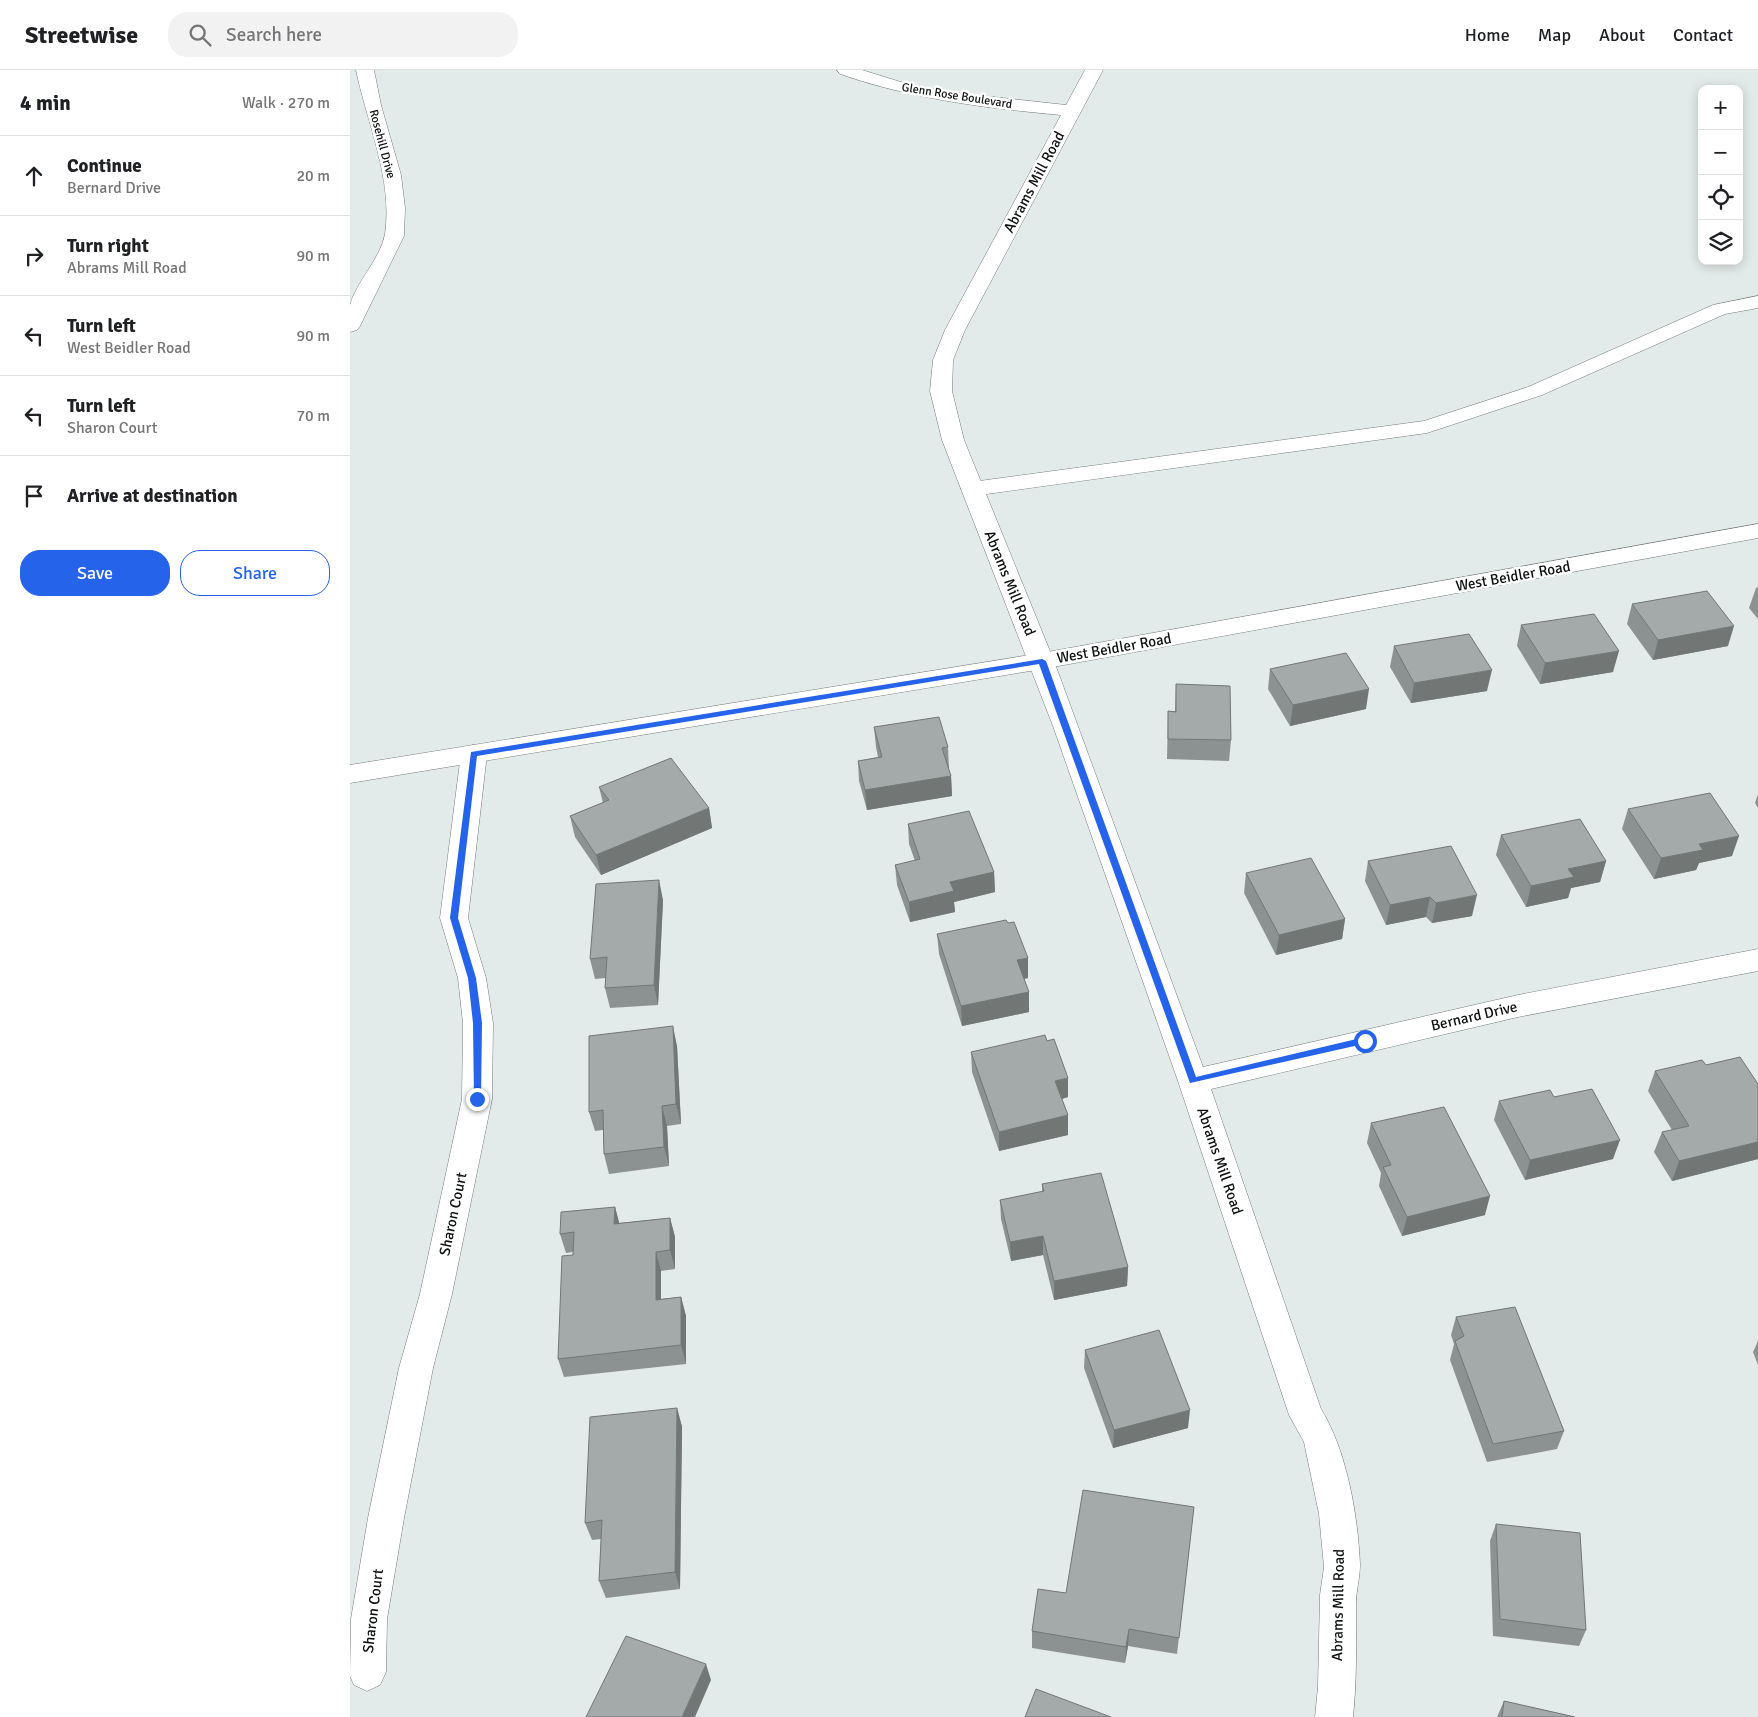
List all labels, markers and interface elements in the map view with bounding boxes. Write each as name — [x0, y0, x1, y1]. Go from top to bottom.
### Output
search box — [168, 12, 518, 57]
text: Streetwise — [25, 20, 138, 50]
icon: search — [186, 21, 214, 49]
text: Search here — [226, 23, 322, 47]
text: Home — [1465, 24, 1510, 46]
text: Map — [1538, 24, 1571, 46]
text: About — [1599, 24, 1645, 46]
text: Contact — [1673, 24, 1733, 46]
street label: Glenn Rose Boulevard — [901, 80, 1013, 112]
map controls — [1698, 85, 1743, 265]
button: + — [1698, 85, 1743, 130]
text: 4 min — [20, 90, 71, 116]
text: Walk · 270 m — [242, 93, 330, 113]
street label: Rosehill Drive — [366, 108, 398, 180]
street label: Abrams Mill Road — [1000, 128, 1068, 236]
button: − — [1698, 130, 1743, 175]
text: Continue — [67, 154, 142, 178]
icon: ahead — [20, 162, 48, 190]
text: 20 m — [296, 166, 330, 186]
button: locate — [1698, 175, 1743, 220]
text: Bernard Drive — [67, 178, 161, 198]
button: layers — [1698, 220, 1743, 265]
text: Turn right — [67, 234, 149, 258]
icon: right — [20, 242, 48, 270]
text: 90 m — [296, 246, 330, 266]
text: Abrams Mill Road — [67, 258, 187, 278]
text: Turn left — [67, 314, 136, 338]
icon: left — [20, 322, 48, 350]
text: 90 m — [296, 326, 330, 346]
text: West Beidler Road — [67, 338, 191, 358]
text: Turn left — [67, 394, 136, 418]
icon: left — [20, 402, 48, 430]
text: 70 m — [296, 406, 330, 426]
text: Sharon Court — [67, 418, 157, 438]
icon: arrive — [20, 482, 48, 510]
text: Arrive at destination — [67, 484, 238, 508]
street label: Abrams Mill Road — [981, 528, 1039, 638]
button: Save — [20, 550, 170, 596]
button: Share — [180, 550, 330, 596]
street label: West Beidler Road — [1454, 557, 1572, 595]
street label: West Beidler Road — [1055, 629, 1173, 667]
street label: Bernard Drive — [1429, 997, 1519, 1035]
route start — [1354, 1030, 1377, 1053]
route end — [466, 1088, 489, 1111]
street label: Abrams Mill Road — [1193, 1105, 1247, 1217]
street label: Sharon Court — [435, 1171, 471, 1257]
street label: Abrams Mill Road — [1328, 1549, 1348, 1661]
street label: Sharon Court — [359, 1568, 387, 1654]

